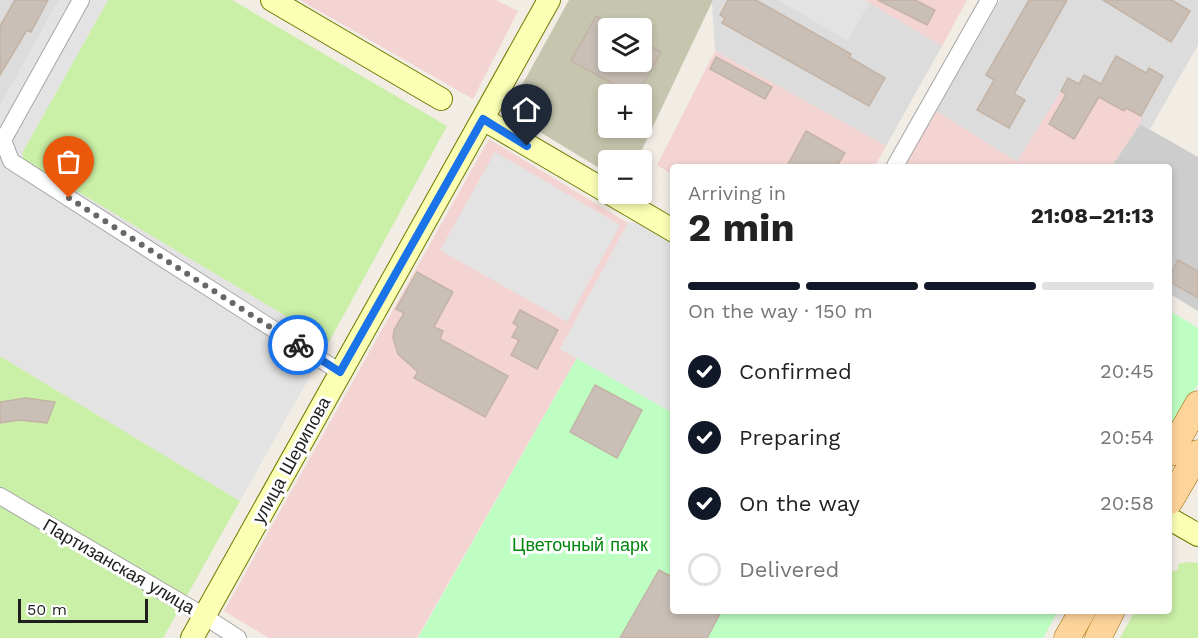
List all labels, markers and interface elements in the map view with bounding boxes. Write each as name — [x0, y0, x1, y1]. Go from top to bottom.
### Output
map controls — [598, 18, 652, 204]
button: layers — [598, 18, 652, 72]
pin — [501, 84, 552, 146]
button: + — [598, 84, 652, 138]
icon: home — [510, 93, 543, 126]
pin — [43, 136, 94, 198]
icon: bag — [52, 145, 85, 178]
button: − — [598, 150, 652, 204]
text: Arriving in — [688, 181, 786, 205]
text: 21:08–21:13 — [1031, 203, 1154, 228]
text: 2 min — [688, 205, 795, 250]
text: On the way · 150 m — [688, 299, 873, 323]
courier — [268, 315, 328, 375]
icon: bike — [282, 329, 315, 362]
icon: check — [688, 355, 721, 388]
text: Confirmed — [739, 359, 852, 384]
text: 20:45 — [1100, 359, 1154, 383]
street label: улица Шерипова — [248, 392, 335, 527]
icon: check — [688, 421, 721, 454]
text: Preparing — [739, 425, 840, 450]
text: 20:54 — [1100, 425, 1154, 449]
icon: check — [688, 487, 721, 520]
text: On the way — [739, 491, 860, 516]
text: 20:58 — [1100, 491, 1154, 515]
street label: Партизанская улица — [39, 514, 199, 619]
park label: Цветочный парк — [512, 534, 648, 555]
text: Delivered — [739, 557, 839, 582]
scale bar — [18, 596, 148, 624]
text: 50 m — [27, 600, 67, 619]

